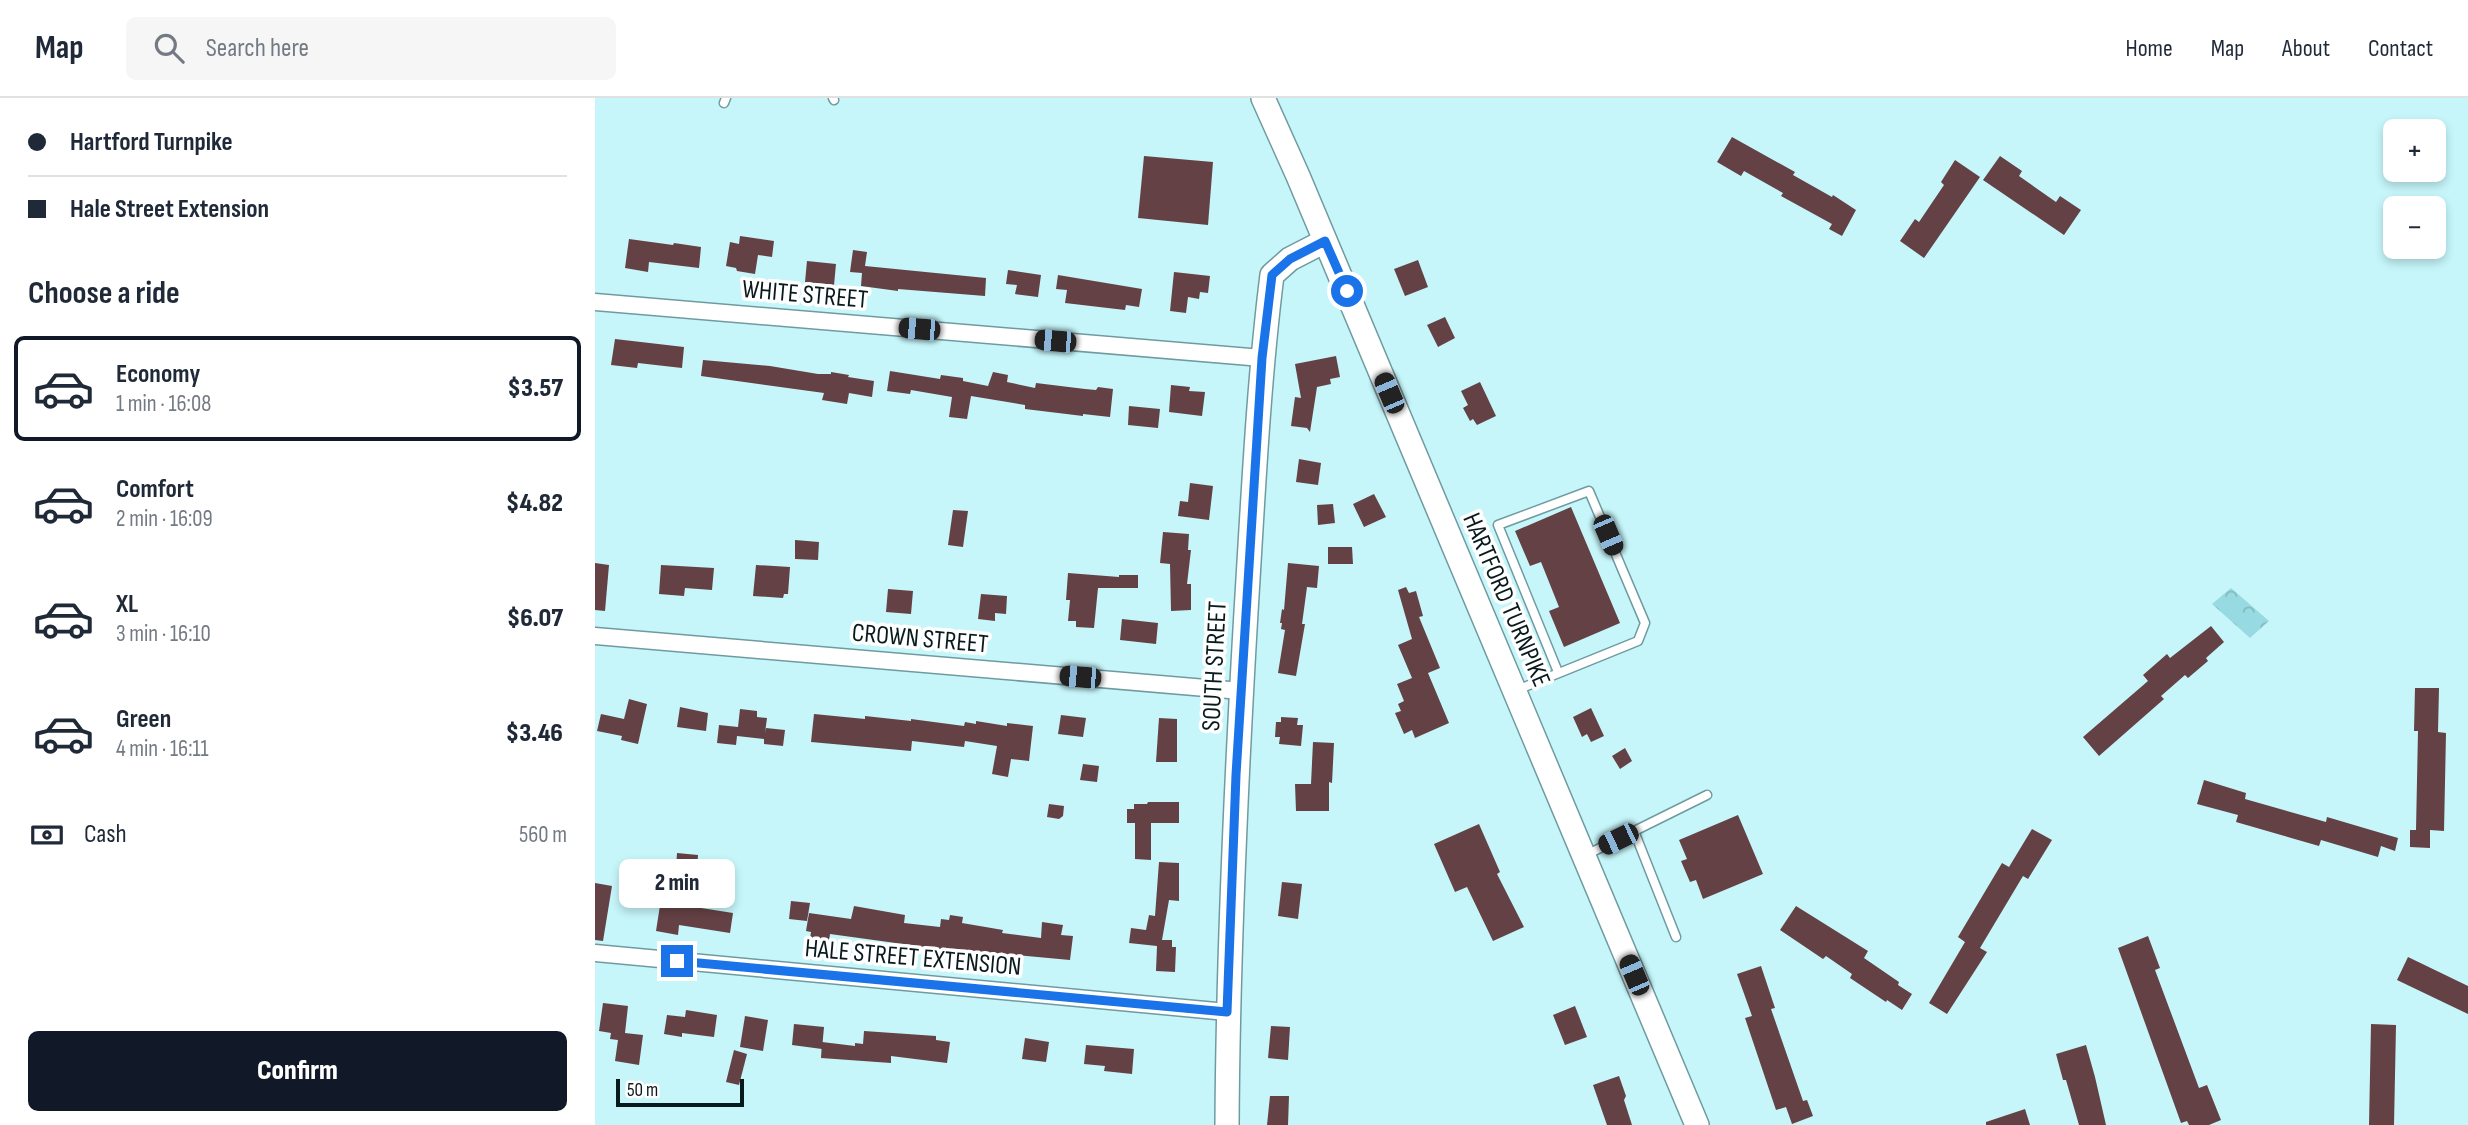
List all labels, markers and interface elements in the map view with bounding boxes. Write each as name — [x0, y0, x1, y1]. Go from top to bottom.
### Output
search box — [126, 17, 616, 80]
text: Map — [35, 28, 84, 68]
icon: search — [150, 29, 188, 67]
text: Search here — [206, 33, 309, 64]
text: Home — [2125, 34, 2173, 63]
text: Map — [2211, 34, 2244, 63]
text: About — [2282, 34, 2330, 63]
text: Contact — [2368, 34, 2433, 63]
map controls — [2383, 119, 2446, 259]
button: + — [2383, 119, 2446, 182]
text: Hartford Turnpike — [70, 127, 233, 158]
text: Hale Street Extension — [70, 194, 269, 225]
button: − — [2383, 196, 2446, 259]
text: Choose a ride — [28, 274, 180, 313]
street label: WHITE STREET — [741, 274, 869, 316]
route start — [1331, 275, 1363, 307]
car — [898, 317, 941, 341]
car — [1034, 329, 1077, 353]
icon: car — [32, 357, 95, 420]
text: Economy — [116, 359, 200, 390]
car — [1372, 370, 1407, 416]
text: $3.57 — [508, 373, 563, 404]
text: 1 min · 16:08 — [116, 390, 211, 418]
icon: car — [32, 472, 95, 535]
text: Comfort — [116, 474, 194, 505]
text: $4.82 — [506, 488, 563, 519]
text: 2 min · 16:09 — [116, 505, 213, 533]
street label: HARTFORD TURNPIKE — [1455, 509, 1557, 691]
car — [1591, 512, 1626, 558]
icon: car — [32, 587, 95, 650]
text: XL — [116, 589, 138, 620]
street label: SOUTH STREET — [1196, 600, 1234, 732]
text: $6.07 — [507, 603, 563, 634]
street label: CROWN STREET — [850, 618, 990, 660]
text: 3 min · 16:10 — [116, 620, 211, 648]
car — [1059, 665, 1102, 689]
icon: car — [32, 702, 95, 765]
text: Green — [116, 704, 171, 735]
text: $3.46 — [506, 718, 563, 749]
text: 4 min · 16:11 — [116, 735, 209, 763]
icon: cash — [28, 816, 66, 854]
text: Cash — [84, 819, 127, 850]
car — [1595, 820, 1642, 858]
text: 560 m — [519, 821, 567, 849]
callout: 2 min — [619, 860, 735, 908]
text: 2 min — [655, 869, 699, 897]
street label: HALE STREET EXTENSION — [803, 933, 1023, 983]
route end — [661, 945, 693, 977]
car — [1617, 952, 1652, 998]
button: Confirm — [28, 1031, 567, 1111]
scale bar — [616, 1076, 744, 1108]
text: 50 m — [627, 1079, 658, 1102]

